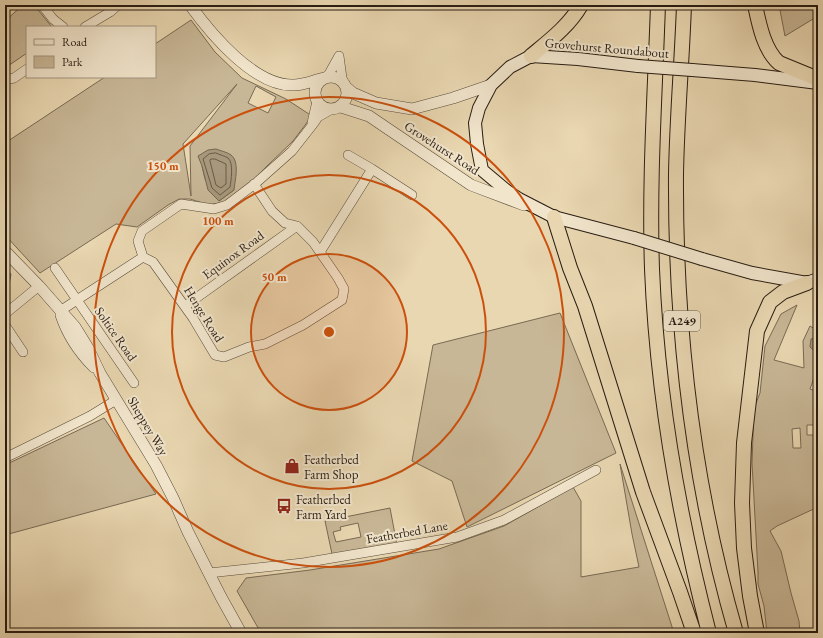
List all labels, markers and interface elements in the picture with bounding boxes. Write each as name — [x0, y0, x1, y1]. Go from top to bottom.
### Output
legend — [26, 26, 156, 78]
text: Road — [62, 34, 88, 50]
street label: Grovehurst Roundabout — [544, 34, 670, 62]
text: Park — [62, 54, 83, 70]
street label: Grovehurst Road — [401, 117, 483, 179]
text: 150 m — [147, 158, 179, 174]
text: 100 m — [202, 213, 234, 229]
street label: Equinox Road — [199, 227, 267, 283]
text: 50 m — [261, 269, 287, 285]
street label: Henge Road — [180, 283, 228, 346]
street label: Soltice Road — [91, 303, 141, 365]
road number: A249 — [664, 311, 700, 331]
centre of rings — [322, 325, 336, 339]
street label: Sheppey Way — [124, 393, 172, 459]
place label: Featherbed Farm Shop — [304, 451, 359, 483]
shop icon: Featherbed Farm Shop — [283, 457, 301, 475]
place label: Featherbed Farm Yard — [296, 491, 351, 523]
bus stop icon: Featherbed Farm Yard — [275, 497, 293, 515]
street label: Featherbed Lane — [365, 516, 449, 548]

